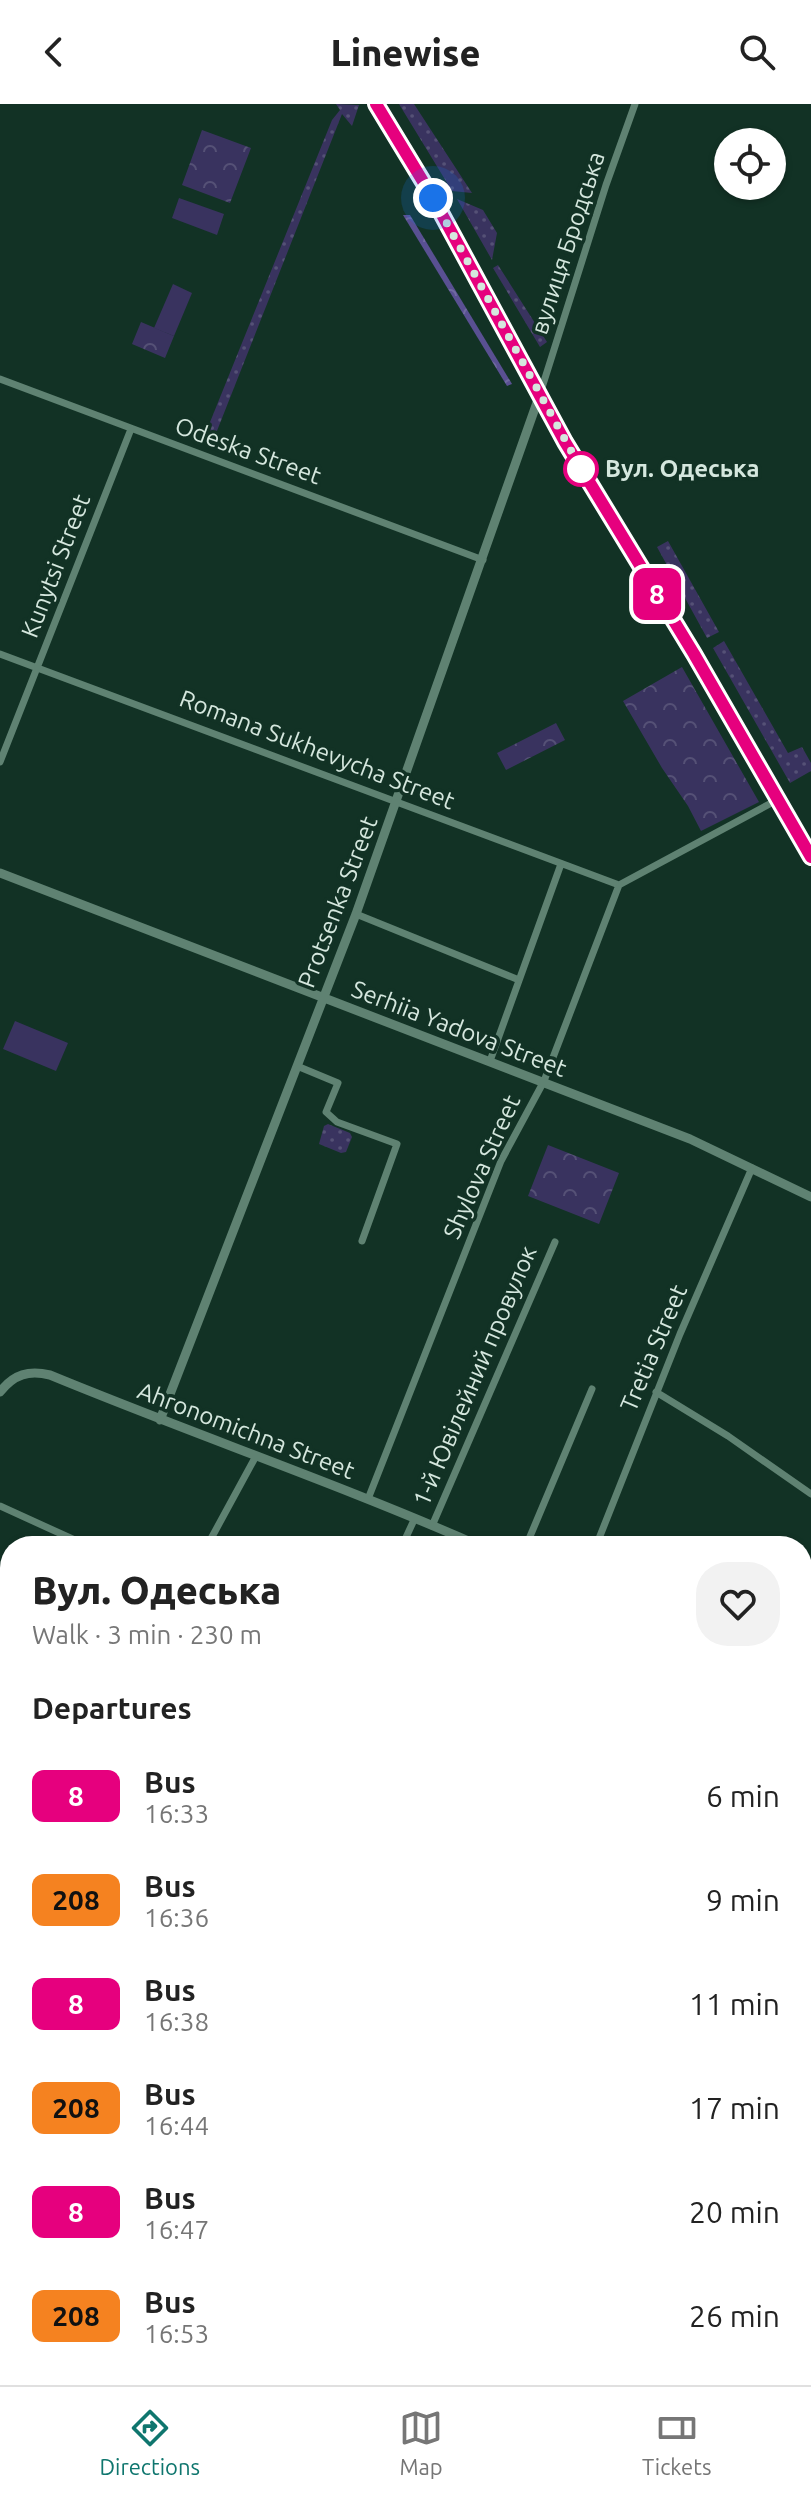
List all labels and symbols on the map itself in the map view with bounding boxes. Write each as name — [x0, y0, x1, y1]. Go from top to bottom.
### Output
street label: вулиця Бродська — [525, 148, 610, 337]
your location — [413, 178, 453, 218]
street label: Odeska Street — [172, 412, 325, 490]
marker: Вул. Одеська — [564, 452, 598, 486]
place label: Вул. Одеська — [605, 455, 760, 482]
street label: Kunytsi Street — [16, 490, 95, 641]
line badge: 8 — [631, 568, 683, 620]
street label: Romana Sukhevycha Street — [176, 685, 459, 815]
street label: Protsenka Street — [292, 812, 383, 991]
street label: Serhiia Yadova Street — [348, 975, 571, 1082]
street label: Shylova Street — [438, 1090, 526, 1243]
street label: 1-й Ювілейний провулок — [407, 1242, 542, 1510]
street label: Tretia Street — [615, 1280, 693, 1415]
street label: Ahronomichna Street — [134, 1377, 359, 1485]

